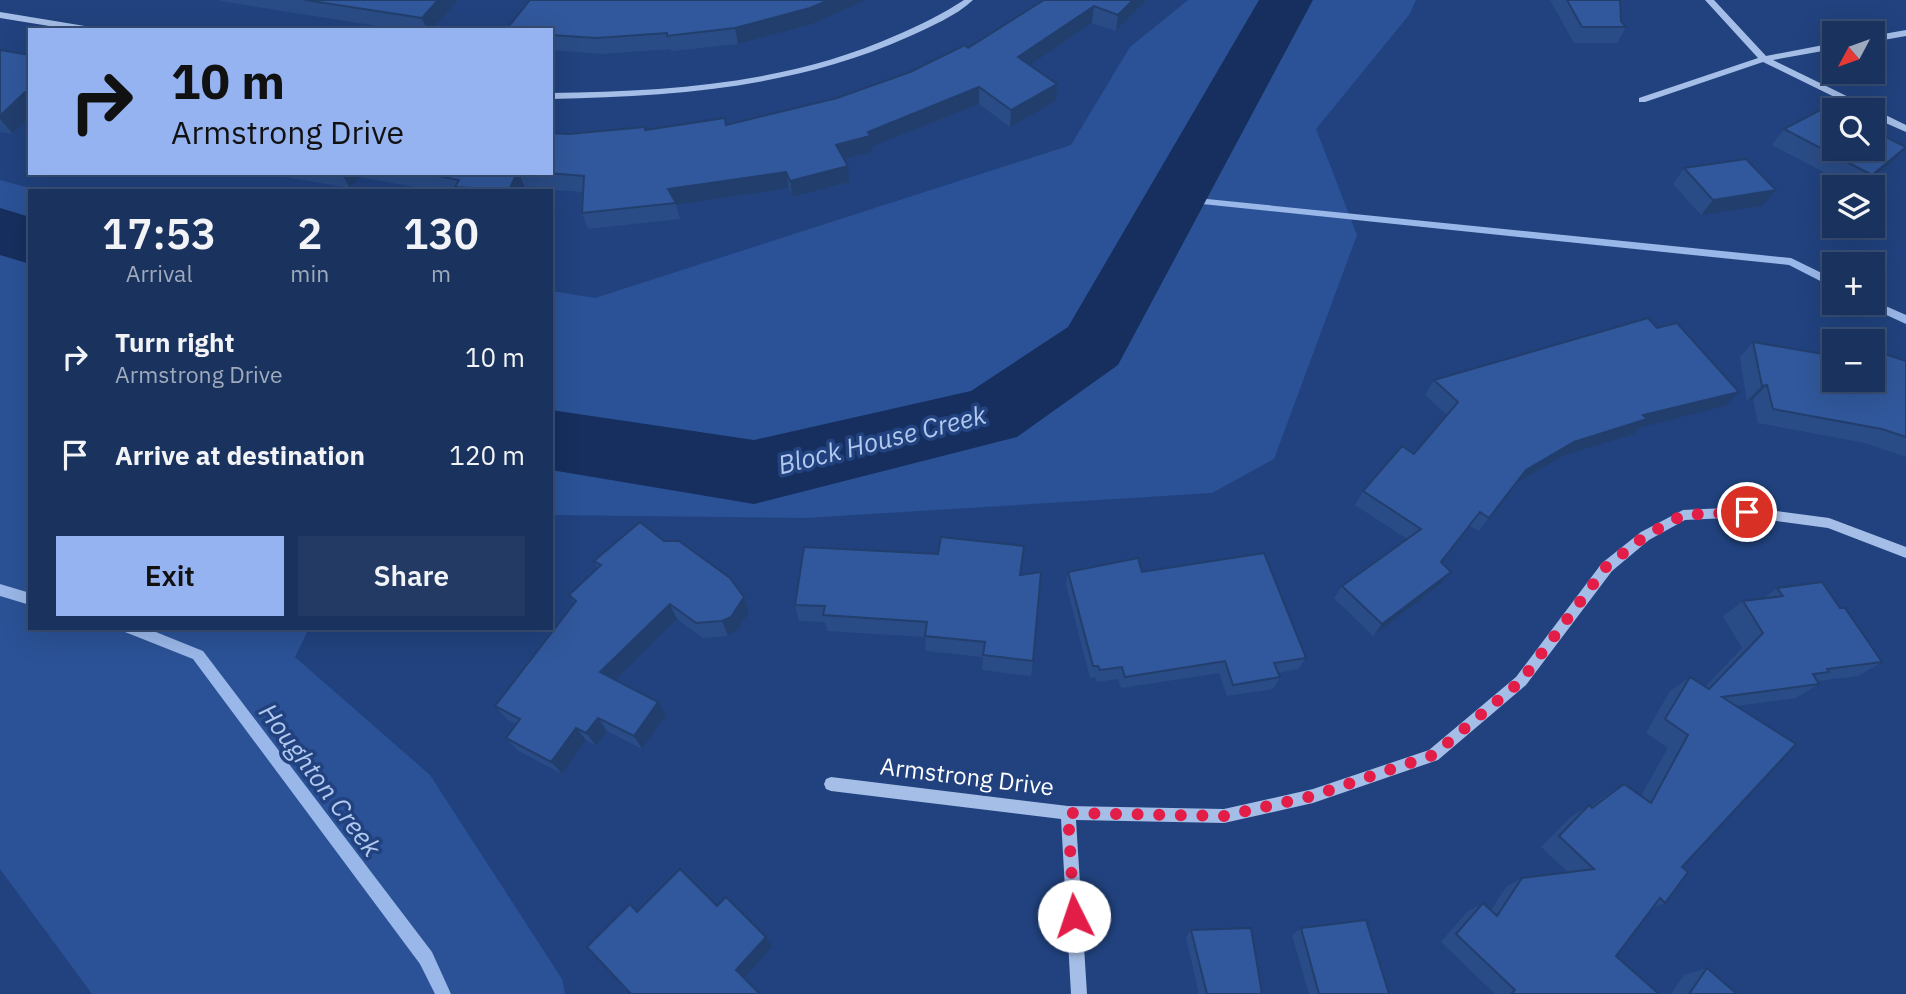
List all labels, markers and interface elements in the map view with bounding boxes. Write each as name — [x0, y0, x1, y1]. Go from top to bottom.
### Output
north arrow — [1822, 21, 1885, 84]
map controls — [1822, 21, 1885, 392]
text: 10 m — [171, 49, 285, 112]
icon: right — [56, 56, 147, 147]
button: search — [1822, 98, 1885, 161]
text: Armstrong Drive — [171, 111, 404, 153]
button: layers — [1822, 175, 1885, 238]
text: 17:53 — [102, 206, 216, 261]
text: 2 — [297, 206, 322, 261]
text: 130 — [403, 206, 479, 261]
button: + — [1822, 252, 1885, 315]
text: Arrival — [126, 258, 193, 288]
text: min — [290, 258, 329, 288]
text: m — [431, 258, 451, 288]
text: Turn right — [115, 325, 234, 359]
button: − — [1822, 329, 1885, 392]
icon: right — [56, 338, 94, 376]
text: 10 m — [465, 340, 525, 374]
text: Armstrong Drive — [115, 359, 283, 389]
water label: Block House Creek — [774, 397, 990, 481]
icon: arrive — [56, 436, 94, 474]
text: Arrive at destination — [115, 438, 365, 472]
text: 120 m — [449, 438, 525, 472]
pin — [1717, 482, 1777, 542]
icon: arrive — [1728, 493, 1766, 531]
button: Exit — [56, 536, 284, 616]
button: Share — [298, 536, 525, 616]
water label: Houghton Creek — [252, 696, 390, 863]
street label: Armstrong Drive — [878, 749, 1056, 803]
position arrow — [1037, 879, 1111, 953]

